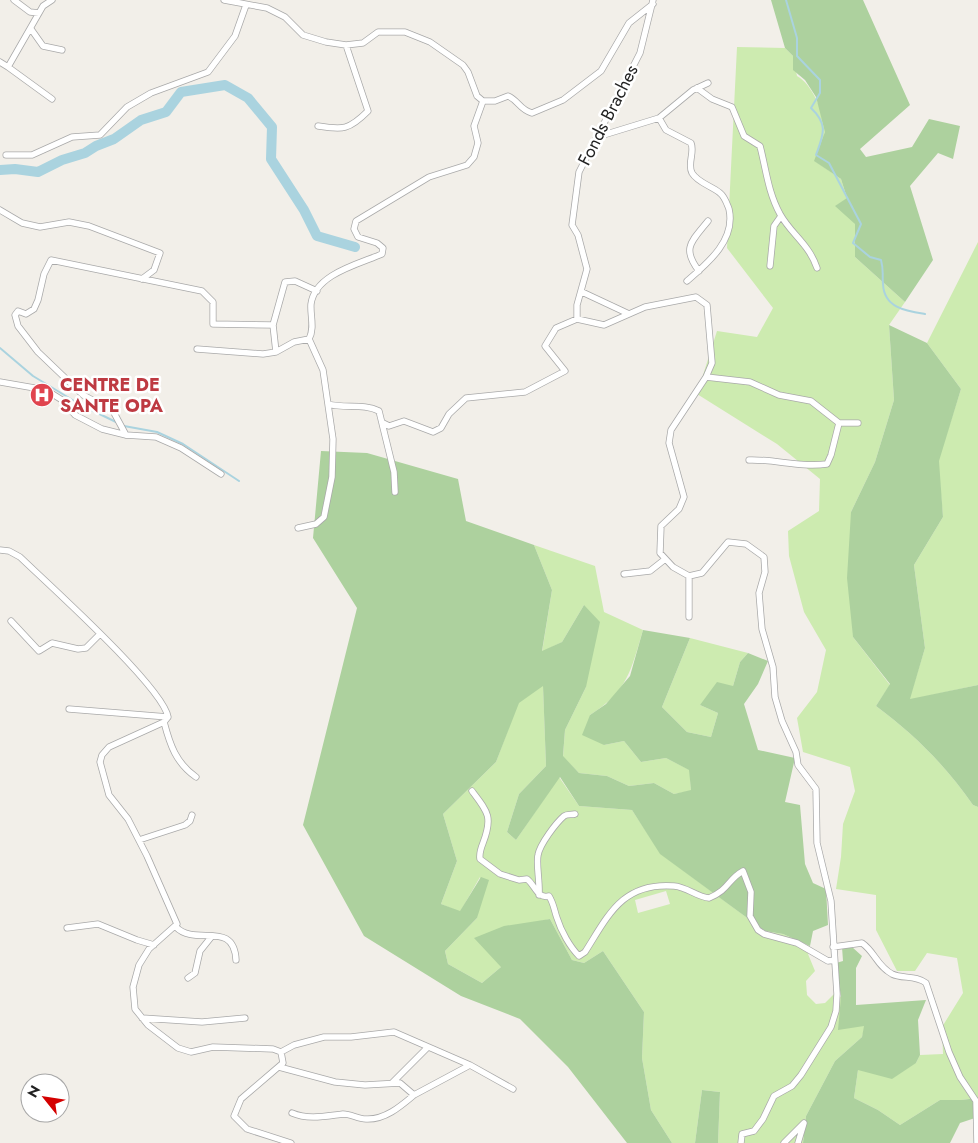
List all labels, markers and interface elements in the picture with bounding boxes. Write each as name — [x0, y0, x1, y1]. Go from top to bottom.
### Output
street label: Fonds Braches — [571, 60, 645, 170]
place label: CENTRE DE SANTE OPA — [60, 372, 164, 419]
hospital icon: CENTRE DE SANTE OPA — [29, 382, 55, 408]
north arrow — [20, 1073, 70, 1123]
text: N — [22, 1082, 45, 1101]

